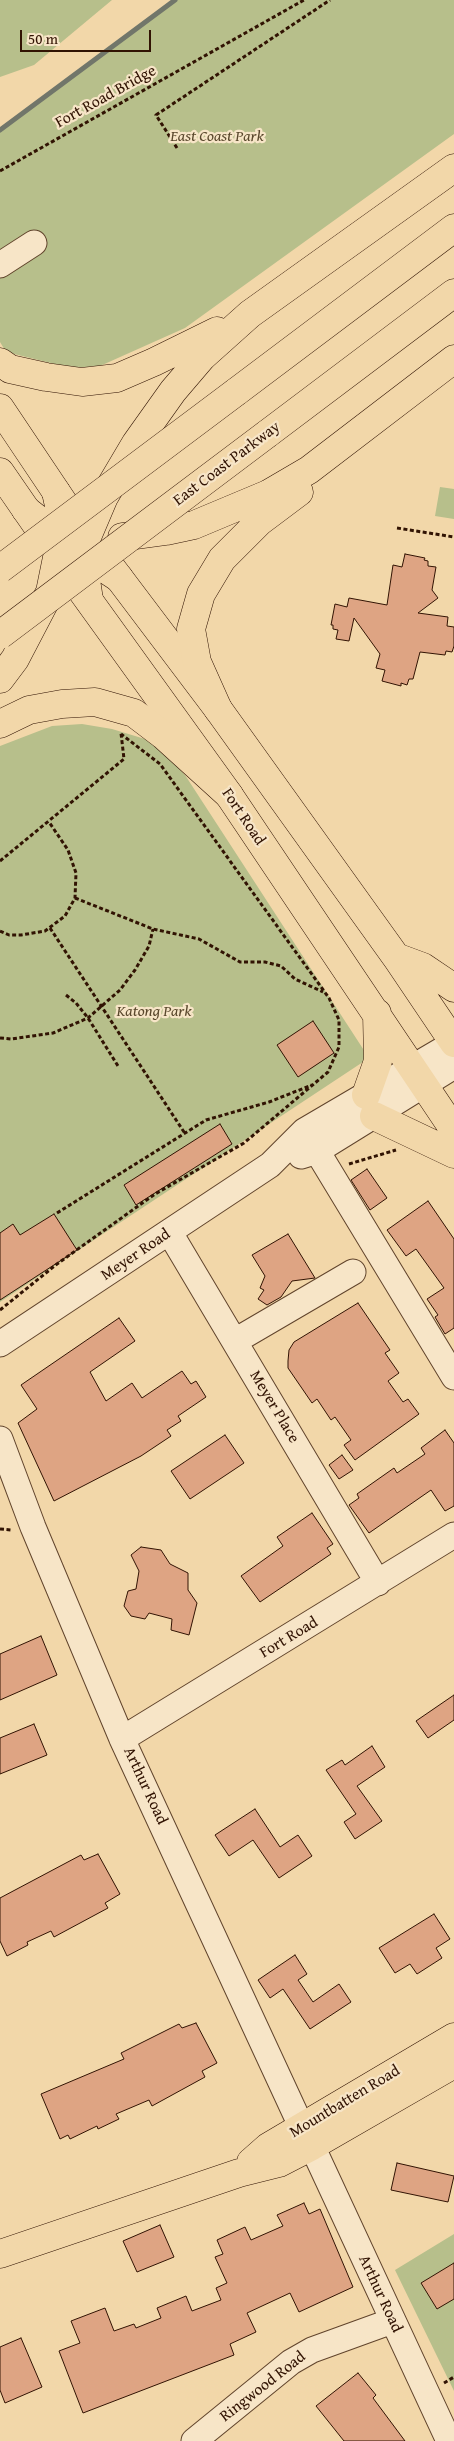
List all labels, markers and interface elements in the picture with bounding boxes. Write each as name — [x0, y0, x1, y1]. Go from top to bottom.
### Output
scale bar — [22, 20, 154, 52]
text: 50 m — [28, 28, 58, 49]
street label: Fort Road Bridge — [52, 61, 160, 133]
park label: East Coast Park — [170, 127, 264, 147]
street label: East Coast Parkway — [170, 418, 284, 510]
street label: Fort Road — [217, 785, 269, 849]
park label: Katong Park — [116, 1002, 192, 1022]
street label: Meyer Road — [98, 1225, 174, 1285]
street label: Meyer Place — [245, 1367, 303, 1447]
street label: Fort Road — [256, 1613, 322, 1663]
street label: Arthur Road — [119, 1744, 171, 1828]
street label: Mountbatten Road — [286, 2062, 404, 2142]
street label: Arthur Road — [354, 2252, 406, 2336]
street label: Ringwood Road — [216, 2348, 310, 2426]

